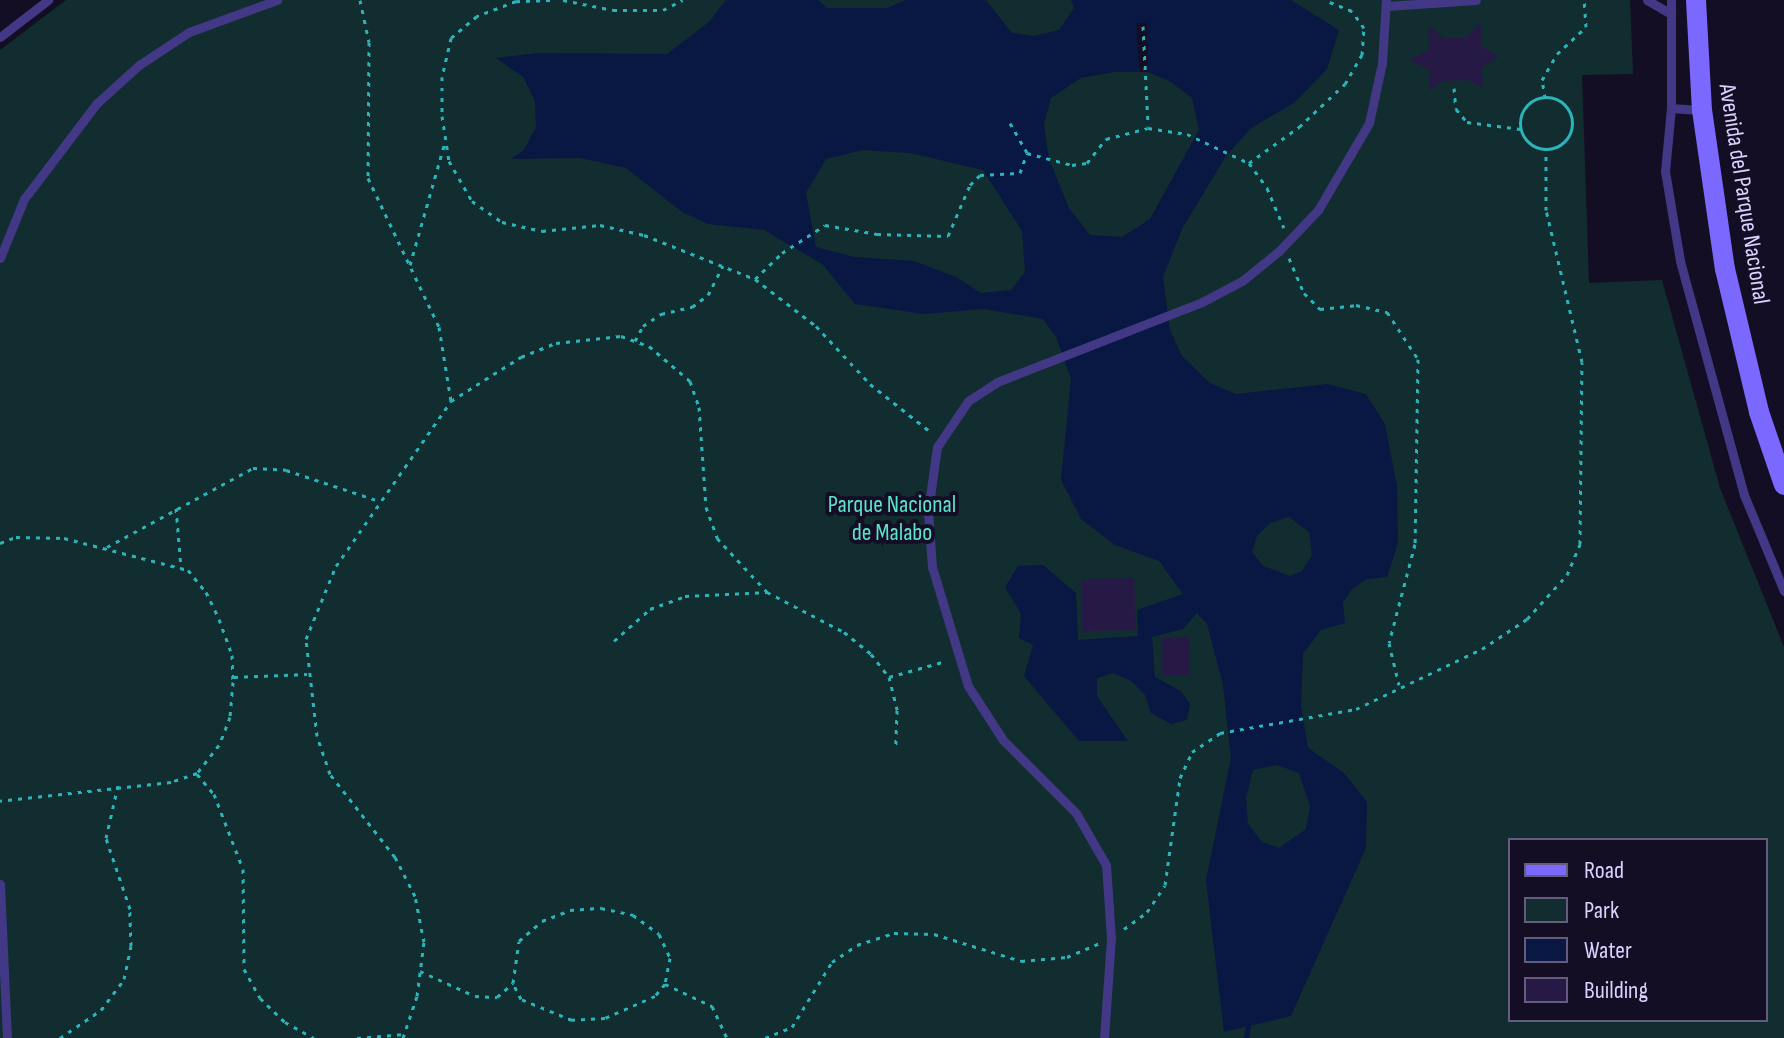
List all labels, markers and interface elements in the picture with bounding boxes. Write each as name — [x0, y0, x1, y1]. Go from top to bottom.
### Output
street label: Avenida del Parque Nacional — [1712, 82, 1776, 306]
park label: Parque Nacional de Malabo — [828, 491, 956, 547]
legend — [1508, 838, 1768, 1022]
text: Road — [1584, 856, 1624, 885]
text: Park — [1584, 896, 1619, 925]
text: Water — [1584, 936, 1632, 965]
text: Building — [1584, 976, 1648, 1005]

